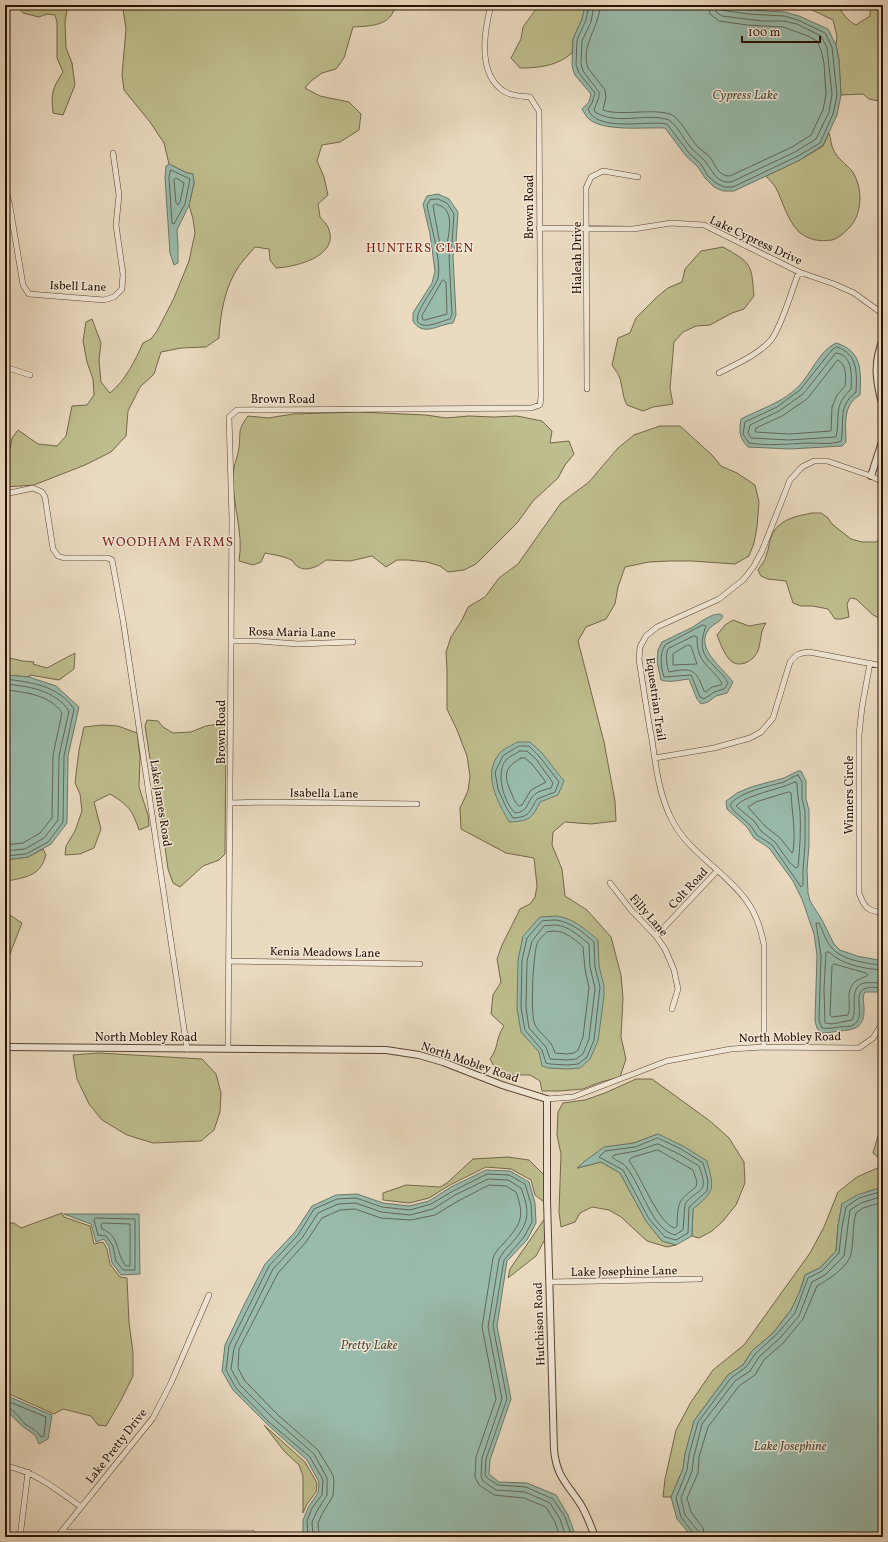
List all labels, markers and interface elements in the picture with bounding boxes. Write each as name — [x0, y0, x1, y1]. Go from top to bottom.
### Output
scale bar — [742, 18, 820, 44]
text: 100 m — [748, 25, 781, 41]
water label: Cypress Lake — [712, 87, 778, 105]
street label: Brown Road — [522, 174, 538, 239]
street label: Lake Cypress Drive — [707, 212, 805, 270]
street label: Hialeah Drive — [570, 221, 586, 294]
district label: HUNTERS GLEN — [366, 240, 474, 258]
street label: Isbell Lane — [49, 278, 107, 296]
street label: Brown Road — [251, 392, 316, 408]
district label: WOODHAM FARMS — [102, 534, 234, 552]
street label: Rosa Maria Lane — [248, 624, 336, 642]
street label: Equestrian Trail — [641, 656, 669, 742]
street label: Brown Road — [214, 699, 230, 764]
street label: Winners Circle — [842, 755, 858, 834]
street label: Lake James Road — [145, 758, 175, 848]
street label: Isabella Lane — [289, 785, 359, 803]
street label: Colt Road — [665, 864, 712, 913]
street label: Filly Lane — [625, 891, 671, 940]
street label: Kenia Meadows Lane — [270, 944, 381, 962]
street label: North Mobley Road — [739, 1029, 842, 1047]
street label: North Mobley Road — [95, 1030, 197, 1046]
street label: North Mobley Road — [419, 1039, 521, 1087]
street label: Lake Josephine Lane — [571, 1263, 678, 1281]
street label: Hutchison Road — [531, 1282, 549, 1366]
water label: Pretty Lake — [340, 1337, 398, 1355]
street label: Lake Pretty Drive — [82, 1406, 151, 1487]
water label: Lake Josephine — [754, 1438, 827, 1456]

